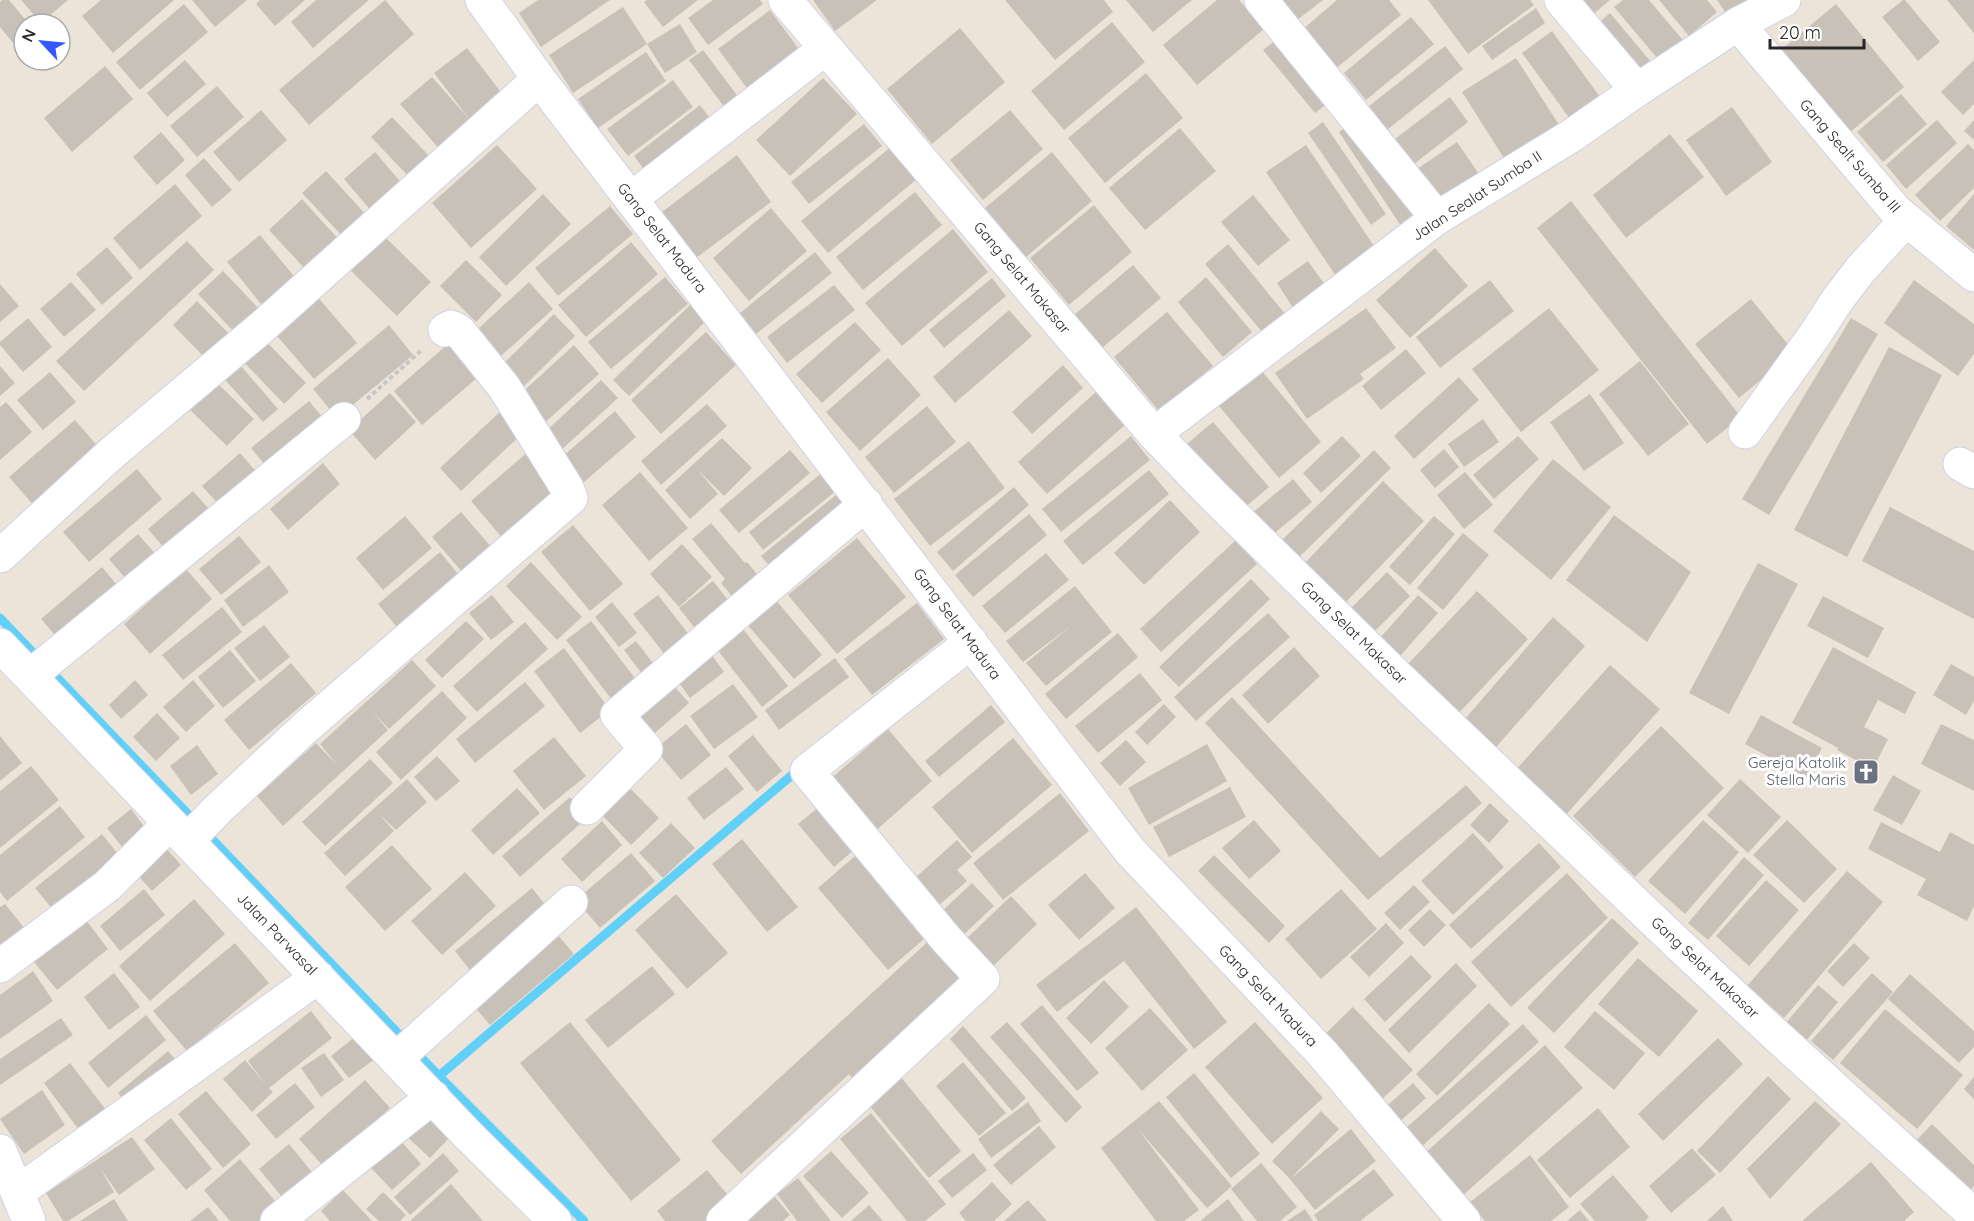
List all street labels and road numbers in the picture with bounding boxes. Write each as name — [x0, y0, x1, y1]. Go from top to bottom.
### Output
street label: Gang Sealt Sumba III — [1796, 95, 1905, 216]
street label: Jalan Sealat Sumba II — [1408, 146, 1545, 245]
street label: Gang Selat Madura — [613, 179, 711, 297]
street label: Gang Selat Makasar — [970, 218, 1075, 338]
street label: Gang Selat Madura — [909, 564, 1005, 683]
street label: Gang Selat Makasar — [1297, 577, 1412, 689]
street label: Jalan Parwasal — [233, 888, 322, 979]
street label: Gang Selat Makasar — [1647, 913, 1764, 1023]
street label: Gang Selat Madura — [1215, 941, 1322, 1051]

